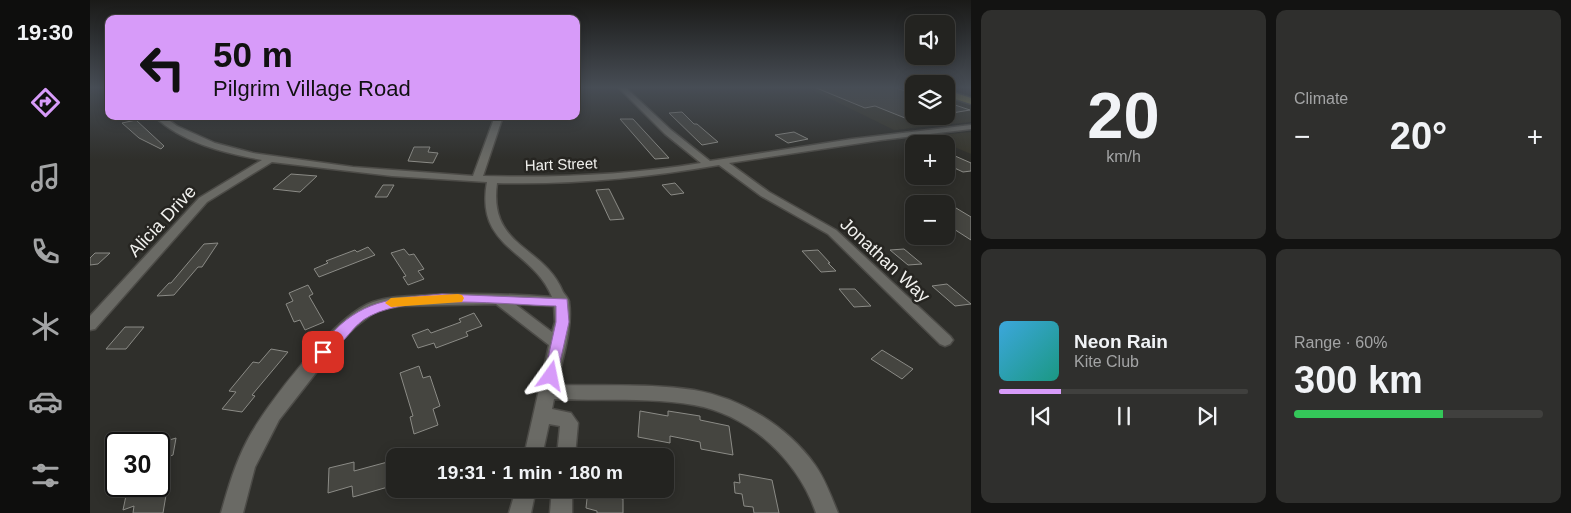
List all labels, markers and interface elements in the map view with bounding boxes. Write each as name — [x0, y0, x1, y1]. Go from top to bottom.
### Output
map controls — [905, 15, 955, 245]
button: sound — [905, 15, 955, 65]
text: 19:30 — [17, 20, 73, 45]
icon: left — [130, 35, 195, 100]
text: 50 m — [213, 35, 293, 74]
button: layers — [905, 75, 955, 125]
text: Pilgrim Village Road — [213, 76, 411, 101]
text: 20 — [1087, 79, 1160, 152]
icon: directions — [28, 85, 63, 120]
text: Climate — [1294, 90, 1348, 107]
text: 20° — [1390, 115, 1447, 157]
text: − — [1294, 121, 1310, 152]
text: + — [1527, 121, 1543, 152]
button: + — [905, 135, 955, 185]
text: km/h — [1106, 148, 1141, 165]
street label: Hart Street — [524, 154, 598, 174]
icon: music — [28, 160, 63, 195]
street label: Alicia Drive — [124, 181, 200, 261]
button: − — [905, 195, 955, 245]
street label: Jonathan Way — [836, 214, 934, 306]
icon: phone — [28, 234, 63, 269]
icon: climate — [28, 309, 63, 344]
pin — [302, 331, 344, 373]
text: Neon Rain — [1074, 331, 1168, 352]
text: Range · 60% — [1294, 334, 1387, 351]
icon: arrive — [309, 338, 337, 366]
position arrow — [524, 349, 576, 401]
text: Kite Club — [1074, 353, 1139, 370]
text: 300 km — [1294, 359, 1423, 401]
icon: car — [28, 384, 63, 419]
icon: previous — [1027, 402, 1055, 430]
icon: pause — [1110, 402, 1138, 430]
icon: next — [1193, 402, 1221, 430]
speed limit sign: 30 — [105, 432, 170, 497]
icon: filters — [28, 458, 63, 493]
text: 19:31 · 1 min · 180 m — [437, 462, 623, 483]

